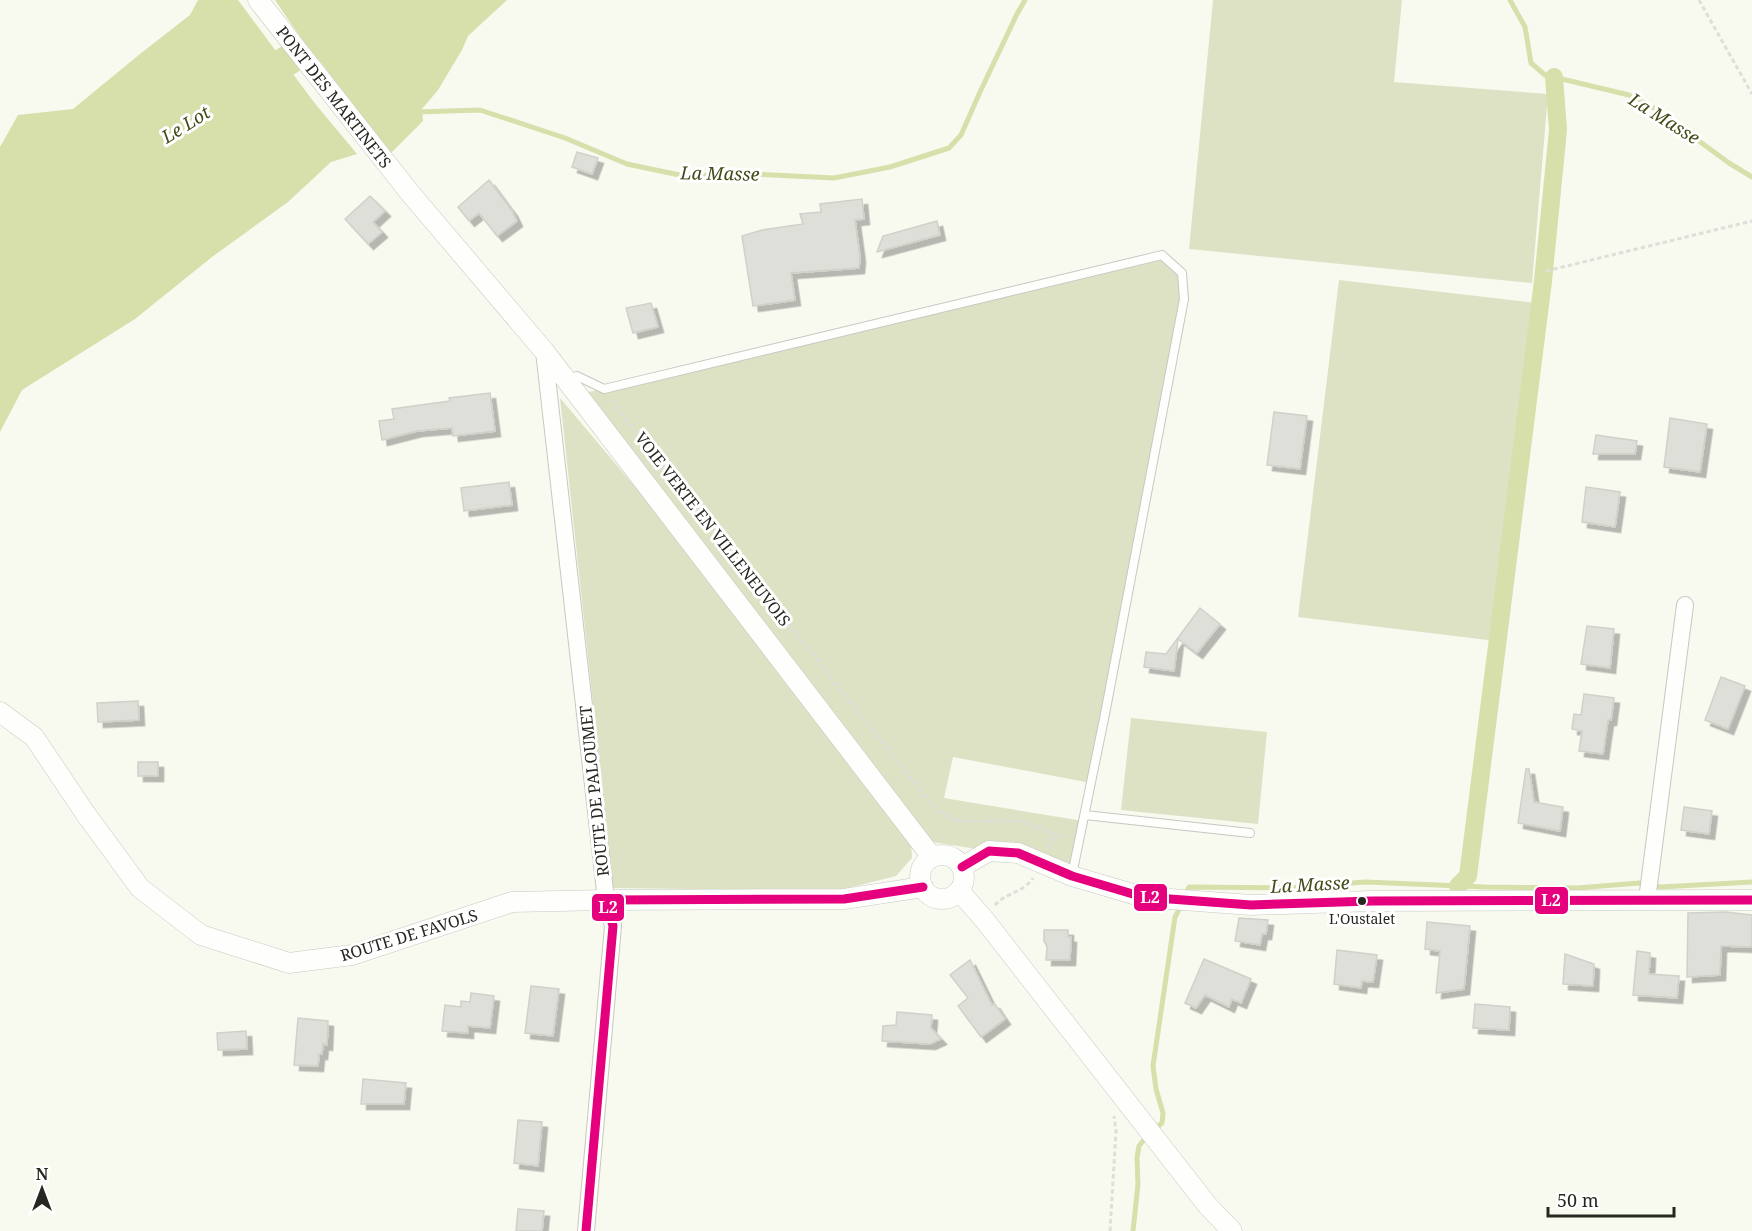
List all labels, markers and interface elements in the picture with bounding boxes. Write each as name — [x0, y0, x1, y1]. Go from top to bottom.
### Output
street label: PONT DES MARTINETS — [271, 21, 397, 173]
water label: La Masse — [1624, 86, 1705, 149]
water label: Le Lot — [156, 100, 215, 149]
water label: La Masse — [679, 160, 760, 186]
street label: VOIE VERTE EN VILLENEUVOIS — [630, 427, 796, 631]
street label: ROUTE DE PALOUMET — [574, 704, 614, 877]
water label: La Masse — [1269, 870, 1350, 898]
line badge: L2 — [1133, 883, 1168, 912]
text: L2 — [1140, 886, 1160, 908]
line badge: L2 — [1534, 886, 1569, 915]
text: L2 — [1541, 889, 1561, 911]
line badge: L2 — [591, 893, 625, 922]
marker: L'Oustalet — [1356, 895, 1368, 907]
text: L2 — [598, 896, 618, 918]
street label: ROUTE DE FAVOLS — [338, 904, 480, 966]
place label: L'Oustalet — [1329, 909, 1395, 928]
north arrow — [12, 1159, 72, 1219]
text: N — [36, 1163, 49, 1185]
scale bar — [1548, 1180, 1674, 1218]
text: 50 m — [1557, 1188, 1599, 1212]

